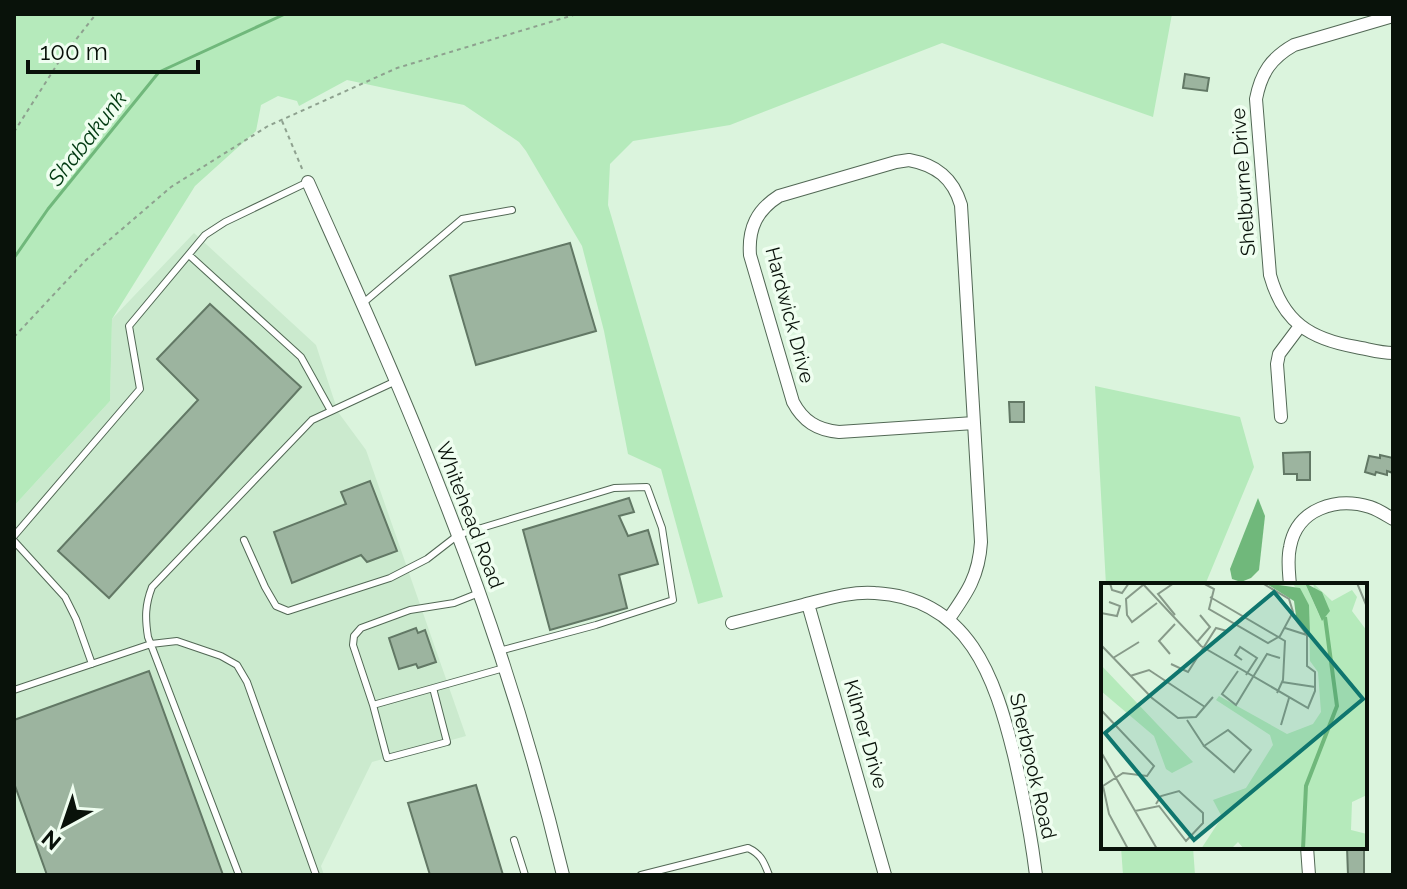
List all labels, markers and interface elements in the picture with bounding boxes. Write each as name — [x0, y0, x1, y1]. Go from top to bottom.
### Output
scale bar — [28, 24, 198, 74]
text: 100 m — [40, 37, 108, 66]
water label: Shabakunk — [41, 85, 132, 191]
street label: Shelburne Drive — [1226, 107, 1260, 257]
street label: Hardwick Drive — [760, 244, 820, 386]
street label: Whitehead Road — [431, 438, 509, 592]
inset map — [1101, 583, 1367, 849]
street label: Kilmer Drive — [839, 677, 893, 791]
street label: Sherbrook Road — [1005, 691, 1061, 841]
north arrow — [24, 785, 104, 865]
text: N — [36, 825, 66, 856]

